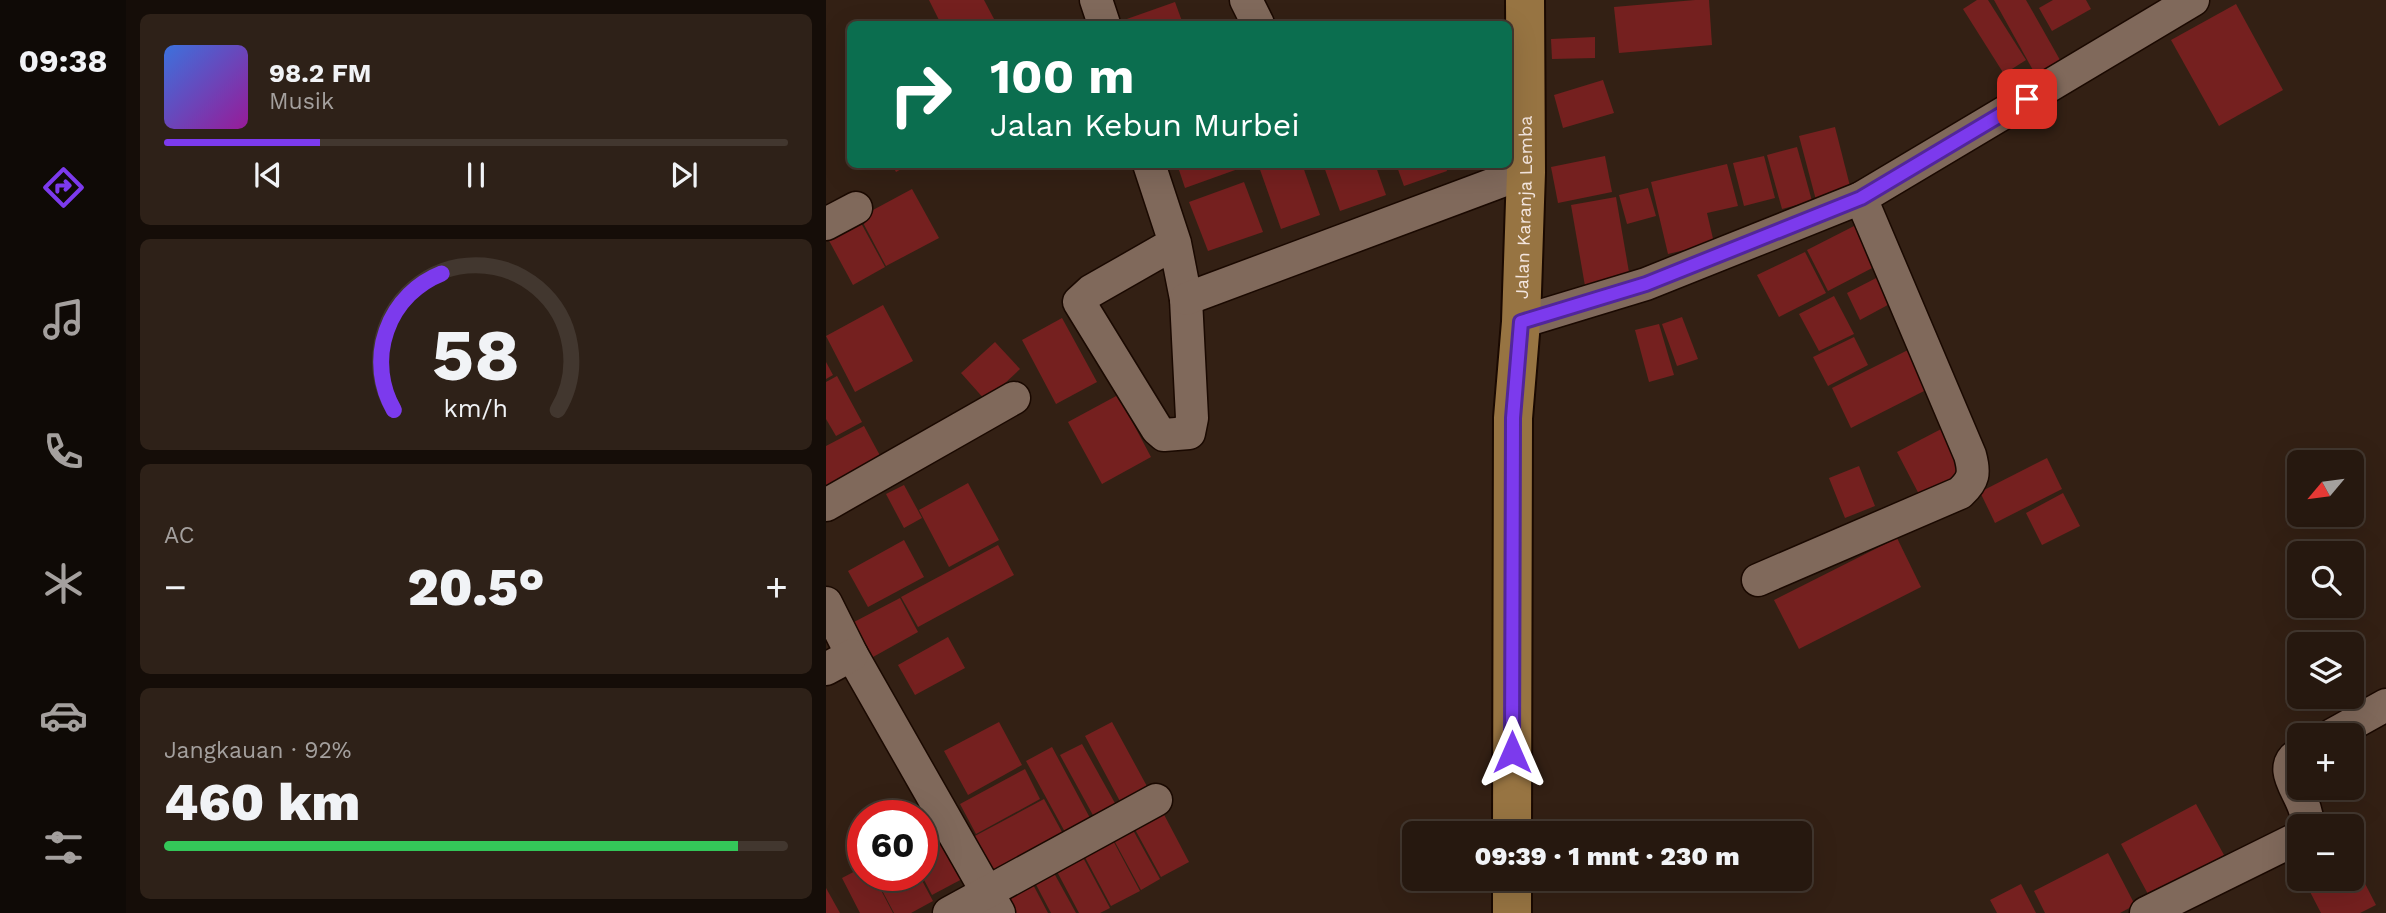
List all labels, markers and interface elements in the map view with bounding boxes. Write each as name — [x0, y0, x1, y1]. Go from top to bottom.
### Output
text: 09:38 — [18, 42, 108, 80]
text: 100 m — [990, 47, 1134, 105]
icon: right — [875, 49, 966, 140]
text: 98.2 FM — [269, 58, 371, 88]
pin — [1997, 69, 2057, 129]
icon: arrive — [2008, 80, 2046, 118]
text: Musik — [269, 88, 334, 115]
text: Jalan Kebun Murbei — [990, 106, 1300, 144]
street label: Jalan Karanja Lemba — [1511, 116, 1536, 299]
icon: previous — [249, 156, 287, 194]
icon: pause — [457, 156, 495, 194]
icon: next — [665, 156, 703, 194]
icon: directions — [39, 163, 88, 212]
icon: music — [39, 295, 88, 344]
text: 58 — [432, 313, 520, 399]
text: km/h — [444, 394, 508, 423]
icon: phone — [39, 427, 88, 476]
north arrow — [2287, 450, 2364, 527]
map controls — [2287, 450, 2364, 891]
text: AC — [164, 522, 194, 549]
button: search — [2287, 541, 2364, 618]
text: 20.5° — [407, 557, 545, 618]
icon: climate — [39, 559, 88, 608]
text: − — [164, 565, 187, 609]
text: + — [765, 565, 788, 609]
button: layers — [2287, 632, 2364, 709]
icon: car — [39, 691, 88, 740]
position arrow — [1475, 715, 1549, 789]
button: + — [2287, 723, 2364, 800]
text: Jangkauan · 92% — [164, 737, 352, 764]
text: 460 km — [164, 772, 360, 833]
speed limit sign: 60 — [847, 800, 938, 891]
button: − — [2287, 814, 2364, 891]
icon: filters — [39, 823, 88, 872]
text: 09:39 · 1 mnt · 230 m — [1474, 841, 1740, 871]

